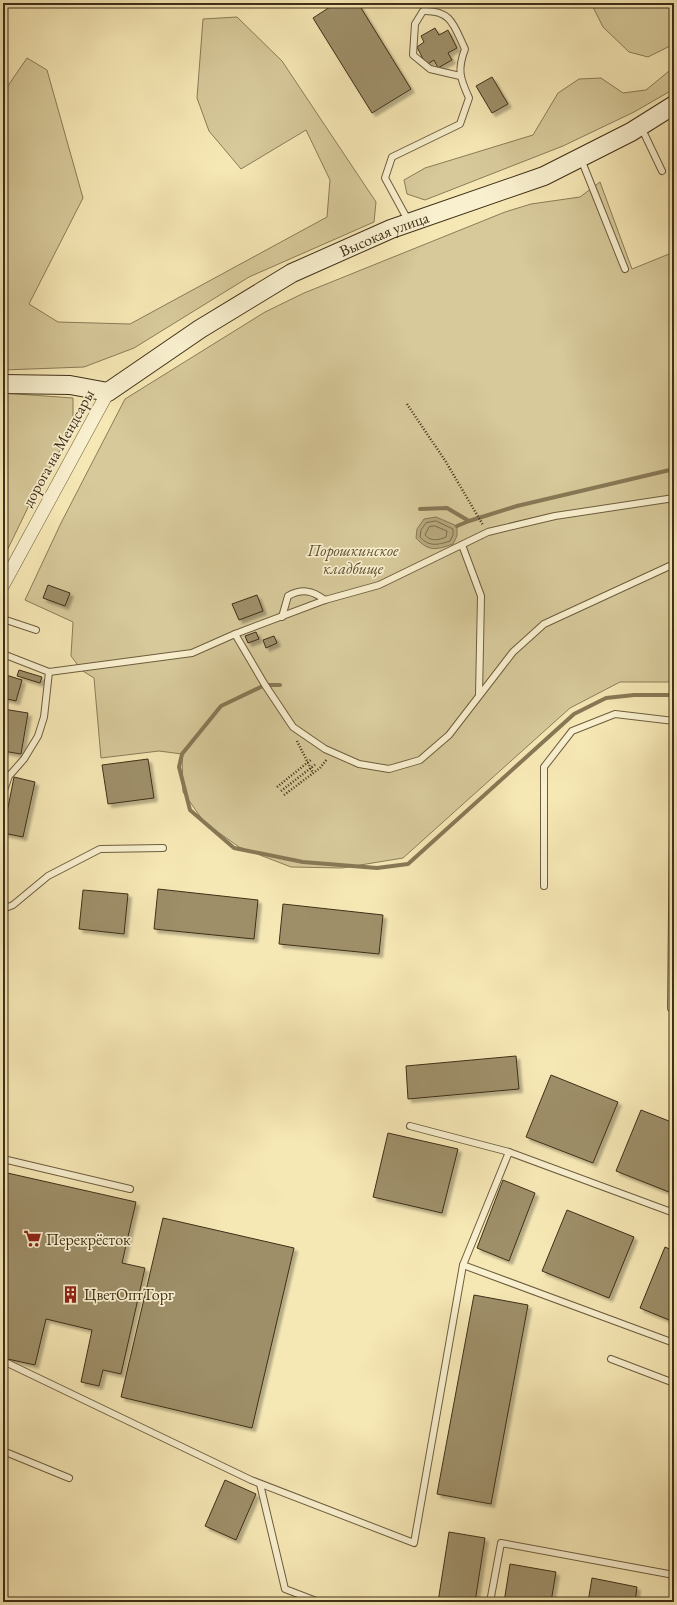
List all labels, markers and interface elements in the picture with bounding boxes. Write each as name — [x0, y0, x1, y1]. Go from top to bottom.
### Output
street label: Высокая улица — [336, 206, 432, 261]
street label: дорога на Мендсары — [17, 385, 99, 511]
park label: Порошкинское кладбище — [307, 540, 399, 579]
supermarket icon: Перекрёсток — [23, 1229, 43, 1249]
place label: Перекрёсток — [46, 1229, 131, 1250]
building icon: ЦветОптТорг — [61, 1284, 81, 1304]
place label: ЦветОптТорг — [84, 1284, 174, 1305]

